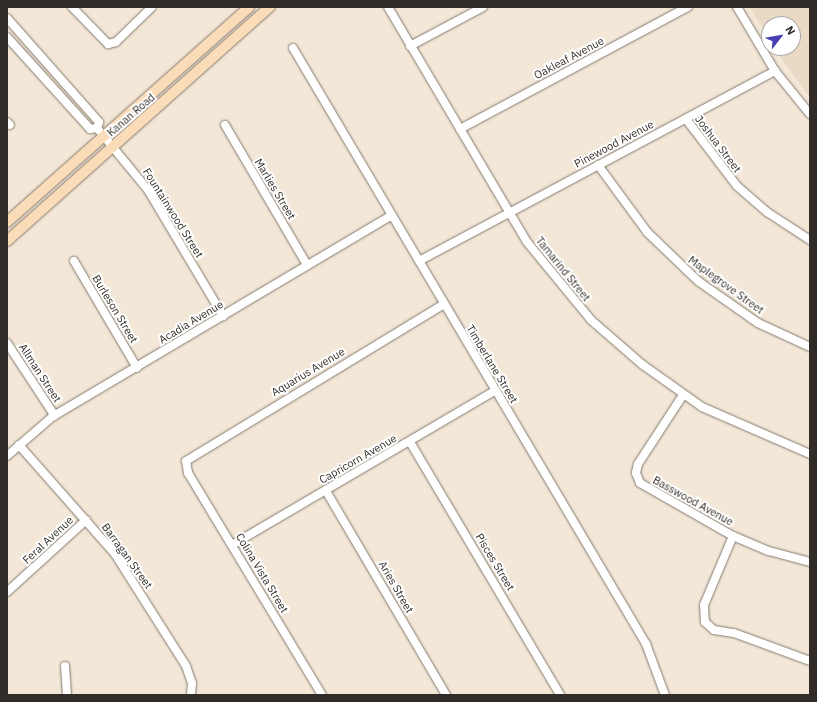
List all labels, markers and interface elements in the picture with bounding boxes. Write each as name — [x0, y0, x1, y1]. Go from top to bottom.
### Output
north arrow — [761, 16, 801, 56]
text: N — [782, 23, 798, 37]
street label: Oakleaf Avenue — [532, 34, 606, 82]
street label: Kanan Road — [104, 91, 158, 139]
street label: Joshua Street — [692, 113, 744, 175]
street label: Pinewood Avenue — [572, 118, 656, 170]
street label: Marlies Street — [252, 156, 298, 222]
street label: Fountainwood Street — [140, 166, 206, 260]
street label: Tamarind Street — [533, 234, 593, 304]
street label: Maplegrove Street — [686, 253, 766, 317]
street label: Burleson Street — [90, 273, 140, 345]
street label: Acadia Avenue — [156, 298, 226, 346]
street label: Timberlane Street — [463, 322, 521, 406]
street label: Allman Street — [16, 341, 64, 405]
street label: Aquarius Avenue — [269, 345, 347, 399]
street label: Capricorn Avenue — [317, 432, 399, 486]
street label: Basswood Avenue — [650, 473, 736, 529]
street label: Feral Avenue — [20, 513, 76, 567]
street label: Barragan Street — [99, 521, 155, 591]
street label: Colina Vista Street — [233, 531, 291, 615]
street label: Pisces Street — [473, 531, 517, 593]
street label: Aries Street — [376, 559, 416, 615]

